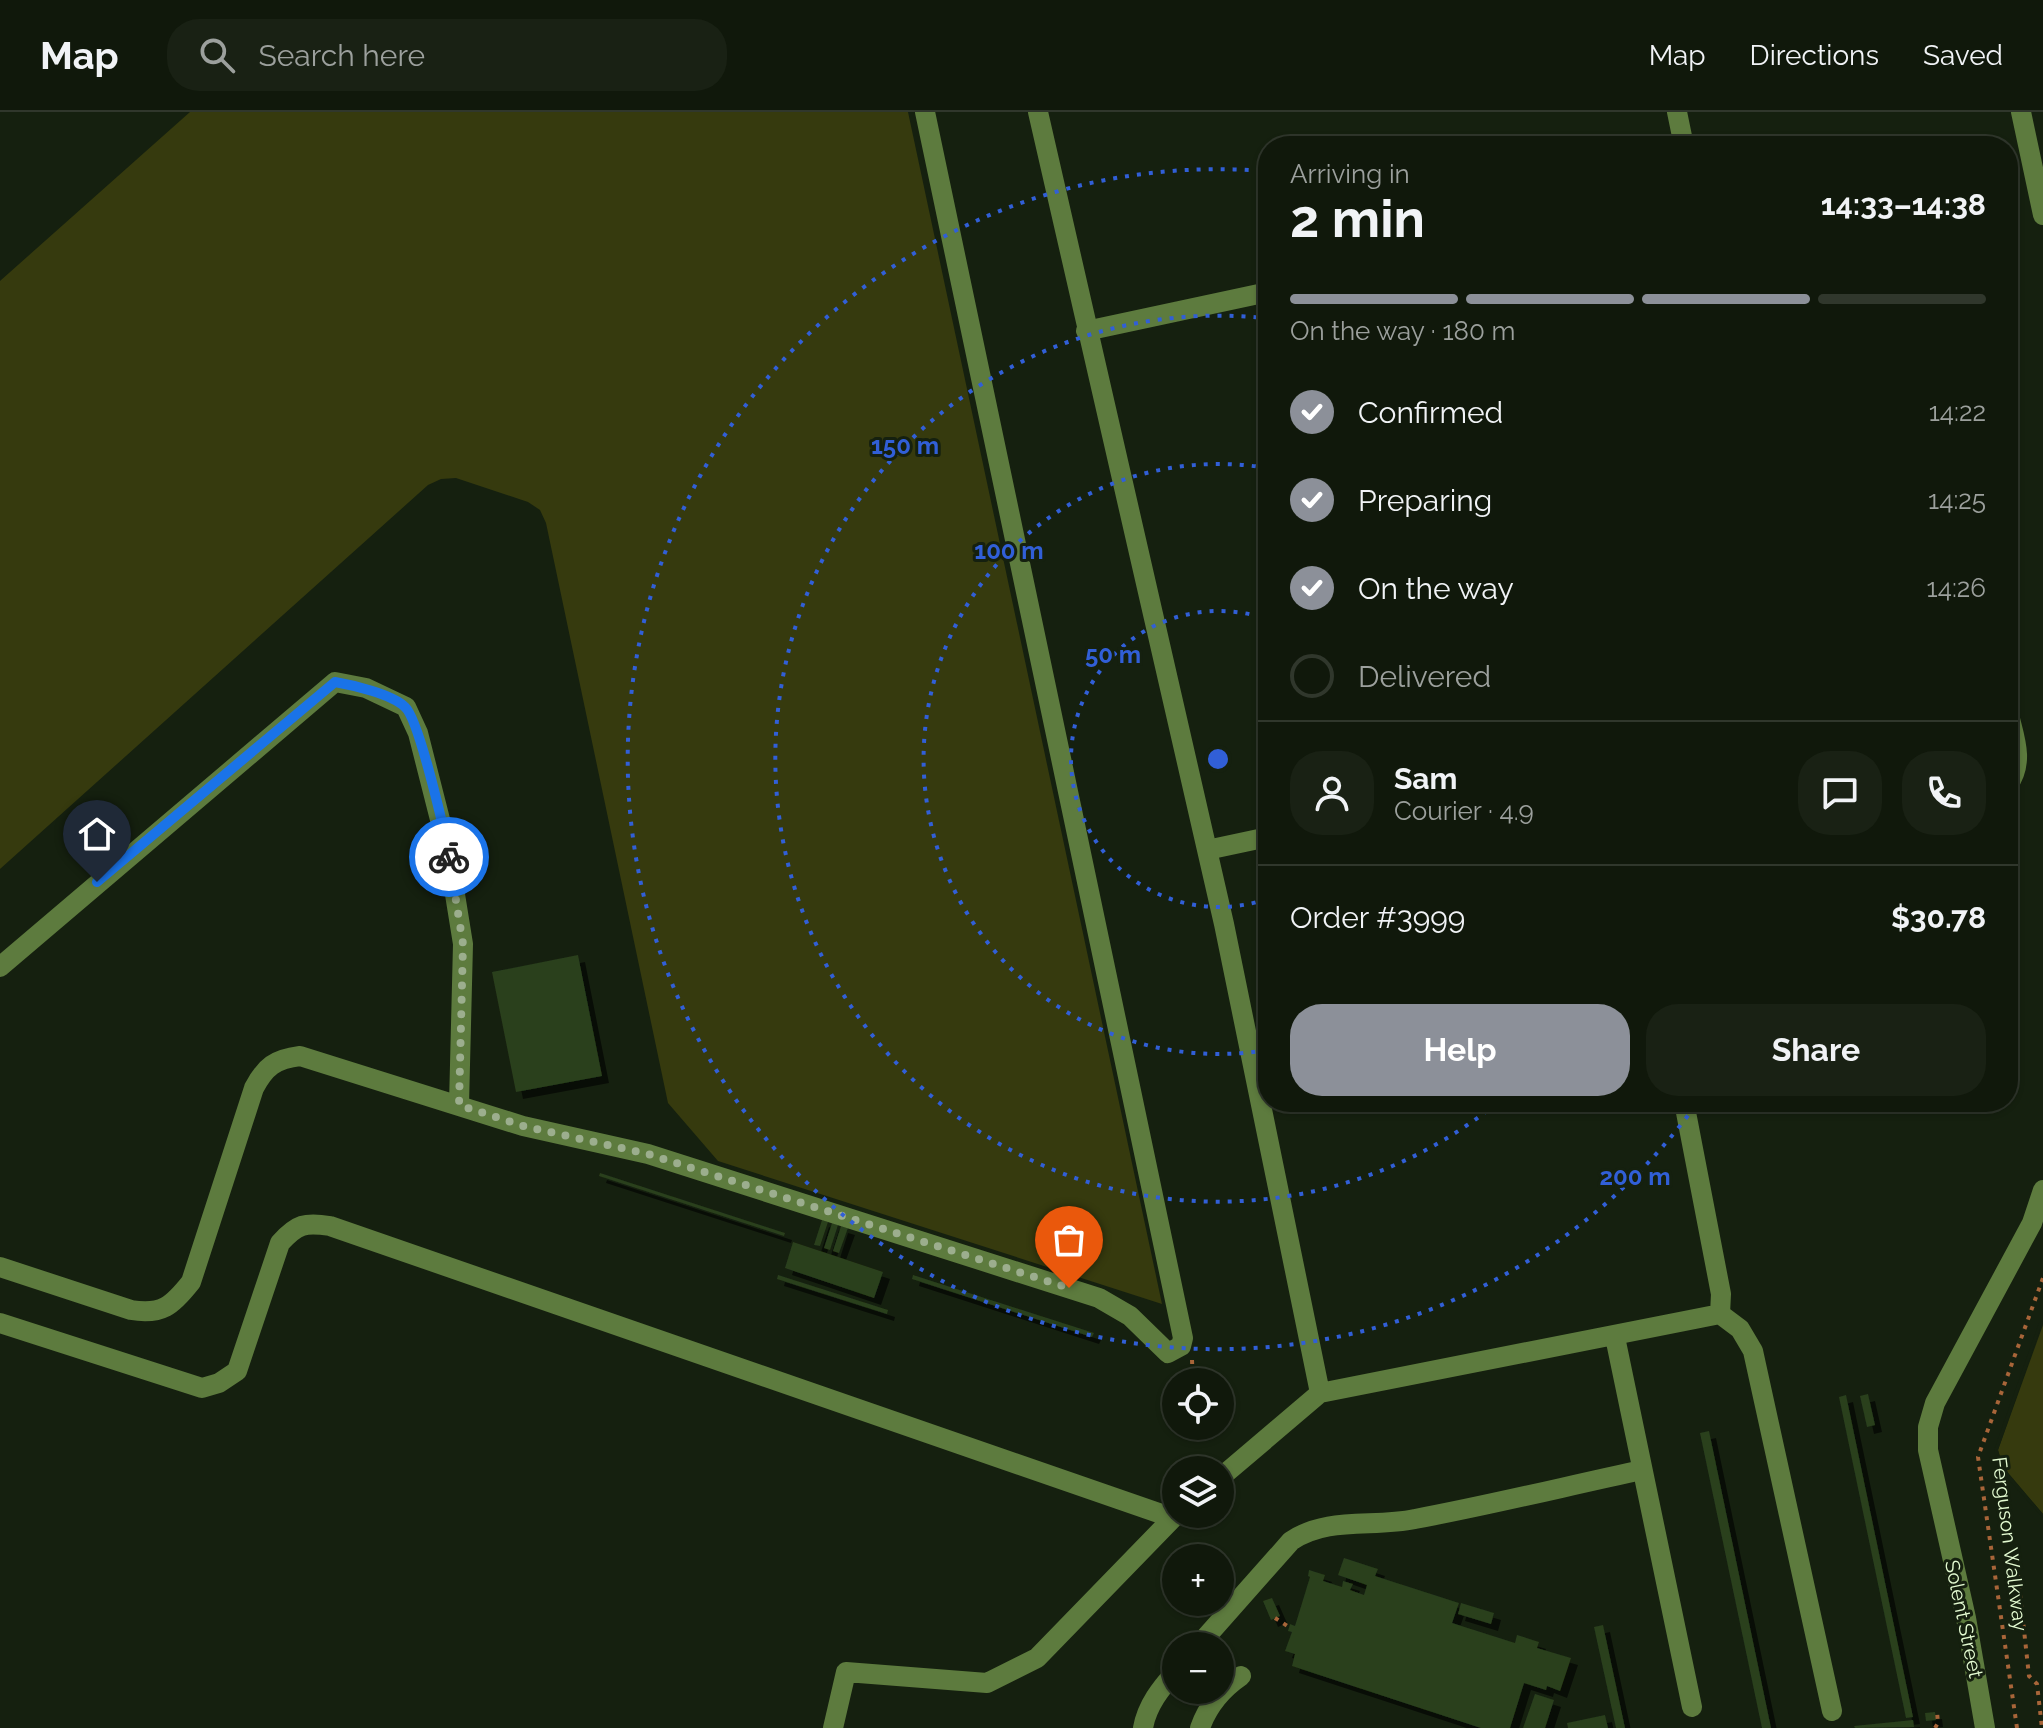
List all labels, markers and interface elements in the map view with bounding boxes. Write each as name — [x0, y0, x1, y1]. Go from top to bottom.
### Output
search box — [167, 19, 727, 91]
text: Map — [40, 33, 119, 78]
icon: search — [195, 33, 239, 77]
text: Search here — [259, 38, 425, 73]
text: Map — [1649, 39, 1706, 72]
text: Directions — [1750, 39, 1879, 72]
text: Saved — [1923, 39, 2003, 72]
text: Arriving in — [1290, 159, 1410, 189]
text: 14:33–14:38 — [1821, 187, 1986, 222]
text: 2 min — [1290, 188, 1425, 249]
text: On the way · 180 m — [1290, 316, 1515, 346]
icon: check — [1290, 390, 1334, 434]
text: Confirmed — [1358, 395, 1503, 430]
text: 14:22 — [1929, 397, 1986, 427]
text: 150 m — [871, 431, 939, 460]
icon: check — [1290, 478, 1334, 522]
text: Preparing — [1358, 483, 1492, 518]
text: 14:25 — [1928, 485, 1986, 515]
text: 100 m — [974, 536, 1044, 565]
icon: check — [1290, 566, 1334, 610]
text: On the way — [1358, 571, 1514, 606]
text: 14:26 — [1927, 573, 1986, 603]
text: 50 m — [1085, 640, 1141, 669]
text: Delivered — [1358, 659, 1491, 694]
centre of rings — [1204, 745, 1232, 773]
button: person — [1290, 751, 1374, 835]
button: chat — [1798, 751, 1882, 835]
button: phone — [1902, 751, 1986, 835]
text: Sam — [1394, 761, 1457, 796]
text: Courier · 4.9 — [1394, 796, 1534, 826]
pin — [63, 800, 131, 882]
icon: home — [75, 812, 119, 856]
courier — [409, 817, 489, 897]
icon: bike — [427, 835, 471, 879]
text: Order #3999 — [1290, 900, 1465, 935]
text: $30.78 — [1891, 900, 1986, 935]
button: Help — [1290, 1004, 1630, 1096]
button: Share — [1646, 1004, 1986, 1096]
text: 200 m — [1599, 1162, 1671, 1191]
pin — [1035, 1206, 1103, 1288]
icon: bag — [1047, 1218, 1091, 1262]
map controls — [1162, 1368, 1234, 1704]
button: locate — [1162, 1368, 1234, 1440]
street label: Ferguson Walkway — [1987, 1455, 2033, 1633]
button: layers — [1162, 1456, 1234, 1528]
button: + — [1162, 1544, 1234, 1616]
street label: Solent Street — [1940, 1558, 1988, 1680]
button: − — [1162, 1632, 1234, 1704]

